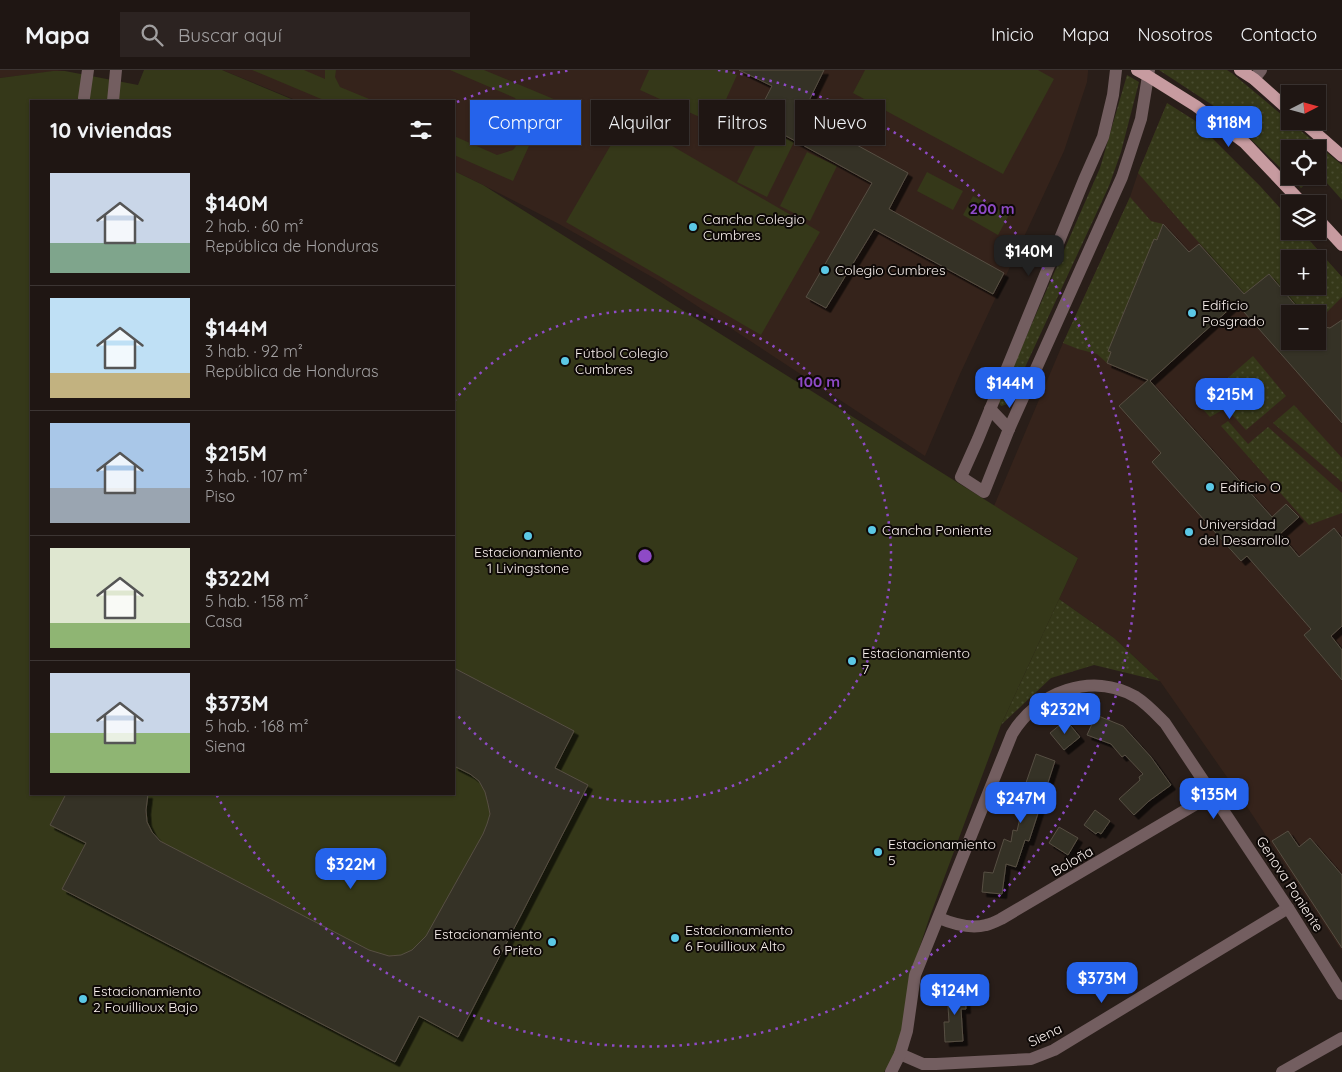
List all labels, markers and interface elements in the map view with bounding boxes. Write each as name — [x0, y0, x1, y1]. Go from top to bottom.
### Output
search box — [120, 12, 470, 57]
text: Mapa — [25, 20, 90, 50]
icon: search — [138, 21, 166, 49]
text: Buscar aquí — [178, 23, 282, 47]
text: Inicio — [991, 23, 1034, 46]
text: Mapa — [1062, 23, 1110, 46]
text: Nosotros — [1138, 23, 1213, 46]
text: Contacto — [1241, 23, 1317, 46]
north arrow — [1281, 85, 1326, 130]
map controls — [1281, 85, 1326, 350]
chip: Comprar — [470, 100, 581, 145]
chip: Alquilar — [591, 100, 689, 145]
chip: Filtros — [699, 100, 785, 145]
chip: Nuevo — [795, 100, 885, 145]
pin: $118M — [1194, 106, 1264, 148]
text: $118M — [1207, 112, 1251, 132]
icon: filters — [407, 116, 435, 144]
text: 10 viviendas — [50, 117, 172, 143]
button: locate — [1281, 140, 1326, 185]
text: $140M — [205, 190, 268, 216]
icon: home — [90, 193, 150, 253]
button: layers — [1281, 195, 1326, 240]
text: 200 m — [970, 199, 1015, 218]
place label: Cancha Colegio Cumbres — [703, 210, 805, 244]
text: 2 hab. · 60 m² — [205, 216, 304, 236]
marker: Cancha Colegio Cumbres — [687, 221, 699, 233]
pin: $140M — [994, 234, 1064, 277]
text: República de Honduras — [205, 236, 378, 256]
text: $140M — [1005, 241, 1053, 261]
button: + — [1281, 250, 1326, 295]
place label: Colegio Cumbres — [835, 261, 945, 279]
marker: Colegio Cumbres — [819, 264, 831, 276]
place label: Edificio Posgrado — [1202, 296, 1265, 330]
button: − — [1281, 305, 1326, 350]
marker: Edificio Posgrado — [1186, 307, 1198, 319]
text: $144M — [205, 315, 268, 341]
icon: home — [90, 318, 150, 378]
text: 3 hab. · 92 m² — [205, 341, 303, 361]
place label: Fútbol Colegio Cumbres — [575, 344, 668, 378]
marker: Fútbol Colegio Cumbres — [559, 355, 571, 367]
text: República de Honduras — [205, 361, 378, 381]
pin: $144M — [975, 366, 1045, 409]
text: 100 m — [798, 372, 840, 391]
text: $144M — [986, 373, 1034, 393]
pin: $215M — [1195, 378, 1265, 420]
text: $215M — [1206, 384, 1254, 404]
text: $215M — [205, 440, 267, 466]
icon: home — [90, 443, 150, 503]
text: 3 hab. · 107 m² — [205, 466, 308, 486]
place label: Edificio O — [1220, 478, 1281, 496]
marker: Edificio O — [1204, 481, 1216, 493]
text: Piso — [205, 486, 235, 506]
place label: Universidad del Desarrollo — [1199, 515, 1289, 549]
place label: Cancha Poniente — [882, 521, 992, 539]
marker: Cancha Poniente — [866, 524, 878, 536]
marker: Universidad del Desarrollo — [1183, 526, 1195, 538]
marker: Estacionamiento 1 Livingstone — [522, 530, 534, 542]
place label: Estacionamiento 1 Livingstone — [474, 543, 582, 577]
centre of rings — [636, 547, 654, 565]
text: $322M — [205, 565, 270, 591]
icon: home — [90, 568, 150, 628]
text: 5 hab. · 158 m² — [205, 591, 309, 611]
text: Casa — [205, 611, 242, 631]
place label: Estacionamiento 7 — [862, 644, 970, 678]
marker: Estacionamiento 7 — [846, 655, 858, 667]
text: $373M — [205, 690, 269, 716]
pin: $232M — [1030, 692, 1100, 735]
icon: home — [90, 693, 150, 753]
text: $232M — [1040, 699, 1090, 719]
text: 5 hab. · 168 m² — [205, 716, 309, 736]
text: Siena — [205, 736, 245, 756]
pin: $135M — [1179, 778, 1249, 820]
pin: $247M — [986, 782, 1056, 824]
text: $135M — [1191, 784, 1237, 804]
text: $247M — [996, 788, 1046, 808]
street label: Genova Poniente — [1252, 833, 1328, 935]
place label: Estacionamiento 5 — [888, 835, 996, 869]
street label: Boloña — [1048, 842, 1096, 880]
marker: Estacionamiento 5 — [872, 846, 884, 858]
pin: $322M — [316, 848, 386, 890]
text: $322M — [326, 854, 376, 874]
place label: Estacionamiento 6 Fouillioux Alto — [685, 921, 793, 955]
place label: Estacionamiento 6 Prieto — [434, 925, 542, 959]
marker: Estacionamiento 6 Fouillioux Alto — [669, 932, 681, 944]
marker: Estacionamiento 6 Prieto — [546, 936, 558, 948]
pin: $373M — [1067, 962, 1137, 1004]
text: $373M — [1078, 968, 1126, 988]
pin: $124M — [920, 974, 990, 1016]
text: $124M — [931, 980, 979, 1000]
place label: Estacionamiento 2 Fouillioux Bajo — [93, 982, 201, 1016]
marker: Estacionamiento 2 Fouillioux Bajo — [77, 993, 89, 1005]
street label: Siena — [1025, 1019, 1065, 1051]

